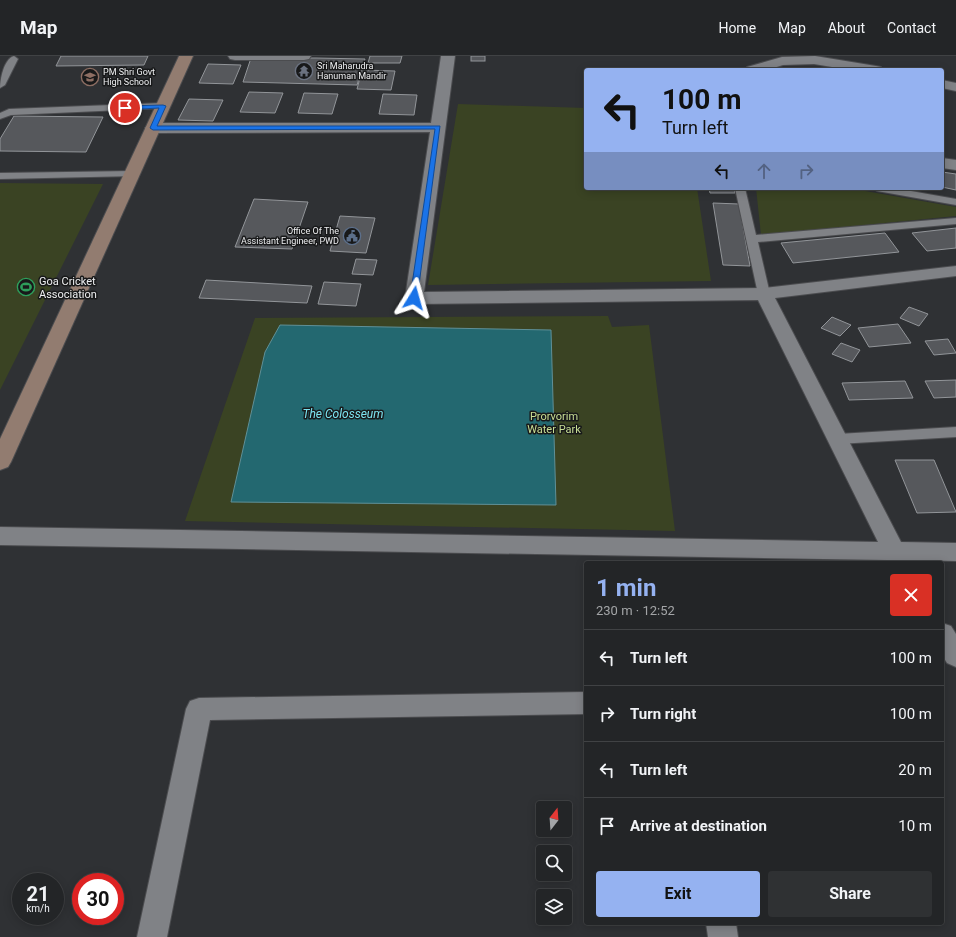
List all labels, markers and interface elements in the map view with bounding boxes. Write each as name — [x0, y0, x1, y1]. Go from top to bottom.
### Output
text: Map — [20, 16, 58, 39]
text: Home — [718, 20, 756, 36]
text: Map — [778, 20, 806, 36]
text: About — [828, 20, 865, 36]
text: Contact — [887, 20, 936, 36]
temple icon: Sri Maharudra Hanuman Mandir — [294, 61, 314, 81]
place label: Sri Maharudra Hanuman Mandir — [317, 61, 386, 81]
school or university icon: PM Shri Govt High School — [80, 67, 100, 87]
place label: PM Shri Govt High School — [103, 67, 155, 87]
text: 100 m — [662, 83, 741, 116]
icon: left — [596, 84, 648, 136]
pin — [108, 91, 142, 125]
icon: arrive — [114, 97, 136, 119]
text: Turn left — [662, 117, 728, 138]
icon: left — [711, 160, 733, 182]
icon: ahead — [753, 160, 775, 182]
icon: right — [795, 160, 817, 182]
place label: Office Of The Assistant Engineer, PWD — [241, 226, 339, 246]
public building icon: Office Of The Assistant Engineer, PWD — [342, 226, 362, 246]
place label: Goa Cricket Association — [39, 275, 97, 301]
sports icon: Goa Cricket Association — [16, 277, 36, 297]
position arrow — [393, 277, 435, 319]
water label: The Colosseum — [303, 407, 383, 421]
park label: Prorvorim Water Park — [527, 410, 581, 436]
text: 1 min — [596, 574, 656, 602]
button: close — [890, 574, 932, 616]
text: 230 m · 12:52 — [596, 603, 675, 618]
icon: left — [596, 647, 618, 669]
text: Turn left — [630, 649, 687, 667]
text: 100 m — [890, 649, 932, 667]
icon: right — [596, 703, 618, 725]
text: Turn right — [630, 705, 696, 723]
text: 100 m — [890, 705, 932, 723]
icon: left — [596, 759, 618, 781]
text: Turn left — [630, 761, 687, 779]
text: 20 m — [898, 761, 932, 779]
north arrow — [536, 801, 572, 837]
map controls — [536, 801, 572, 925]
icon: arrive — [596, 815, 618, 837]
text: Arrive at destination — [630, 817, 767, 835]
text: 10 m — [898, 817, 932, 835]
button: search — [536, 845, 572, 881]
button: Exit — [596, 871, 760, 917]
button: Share — [768, 871, 932, 917]
speed limit sign: 30 — [72, 873, 124, 925]
text: 21 — [27, 882, 49, 906]
button: layers — [536, 889, 572, 925]
text: km/h — [26, 903, 50, 914]

